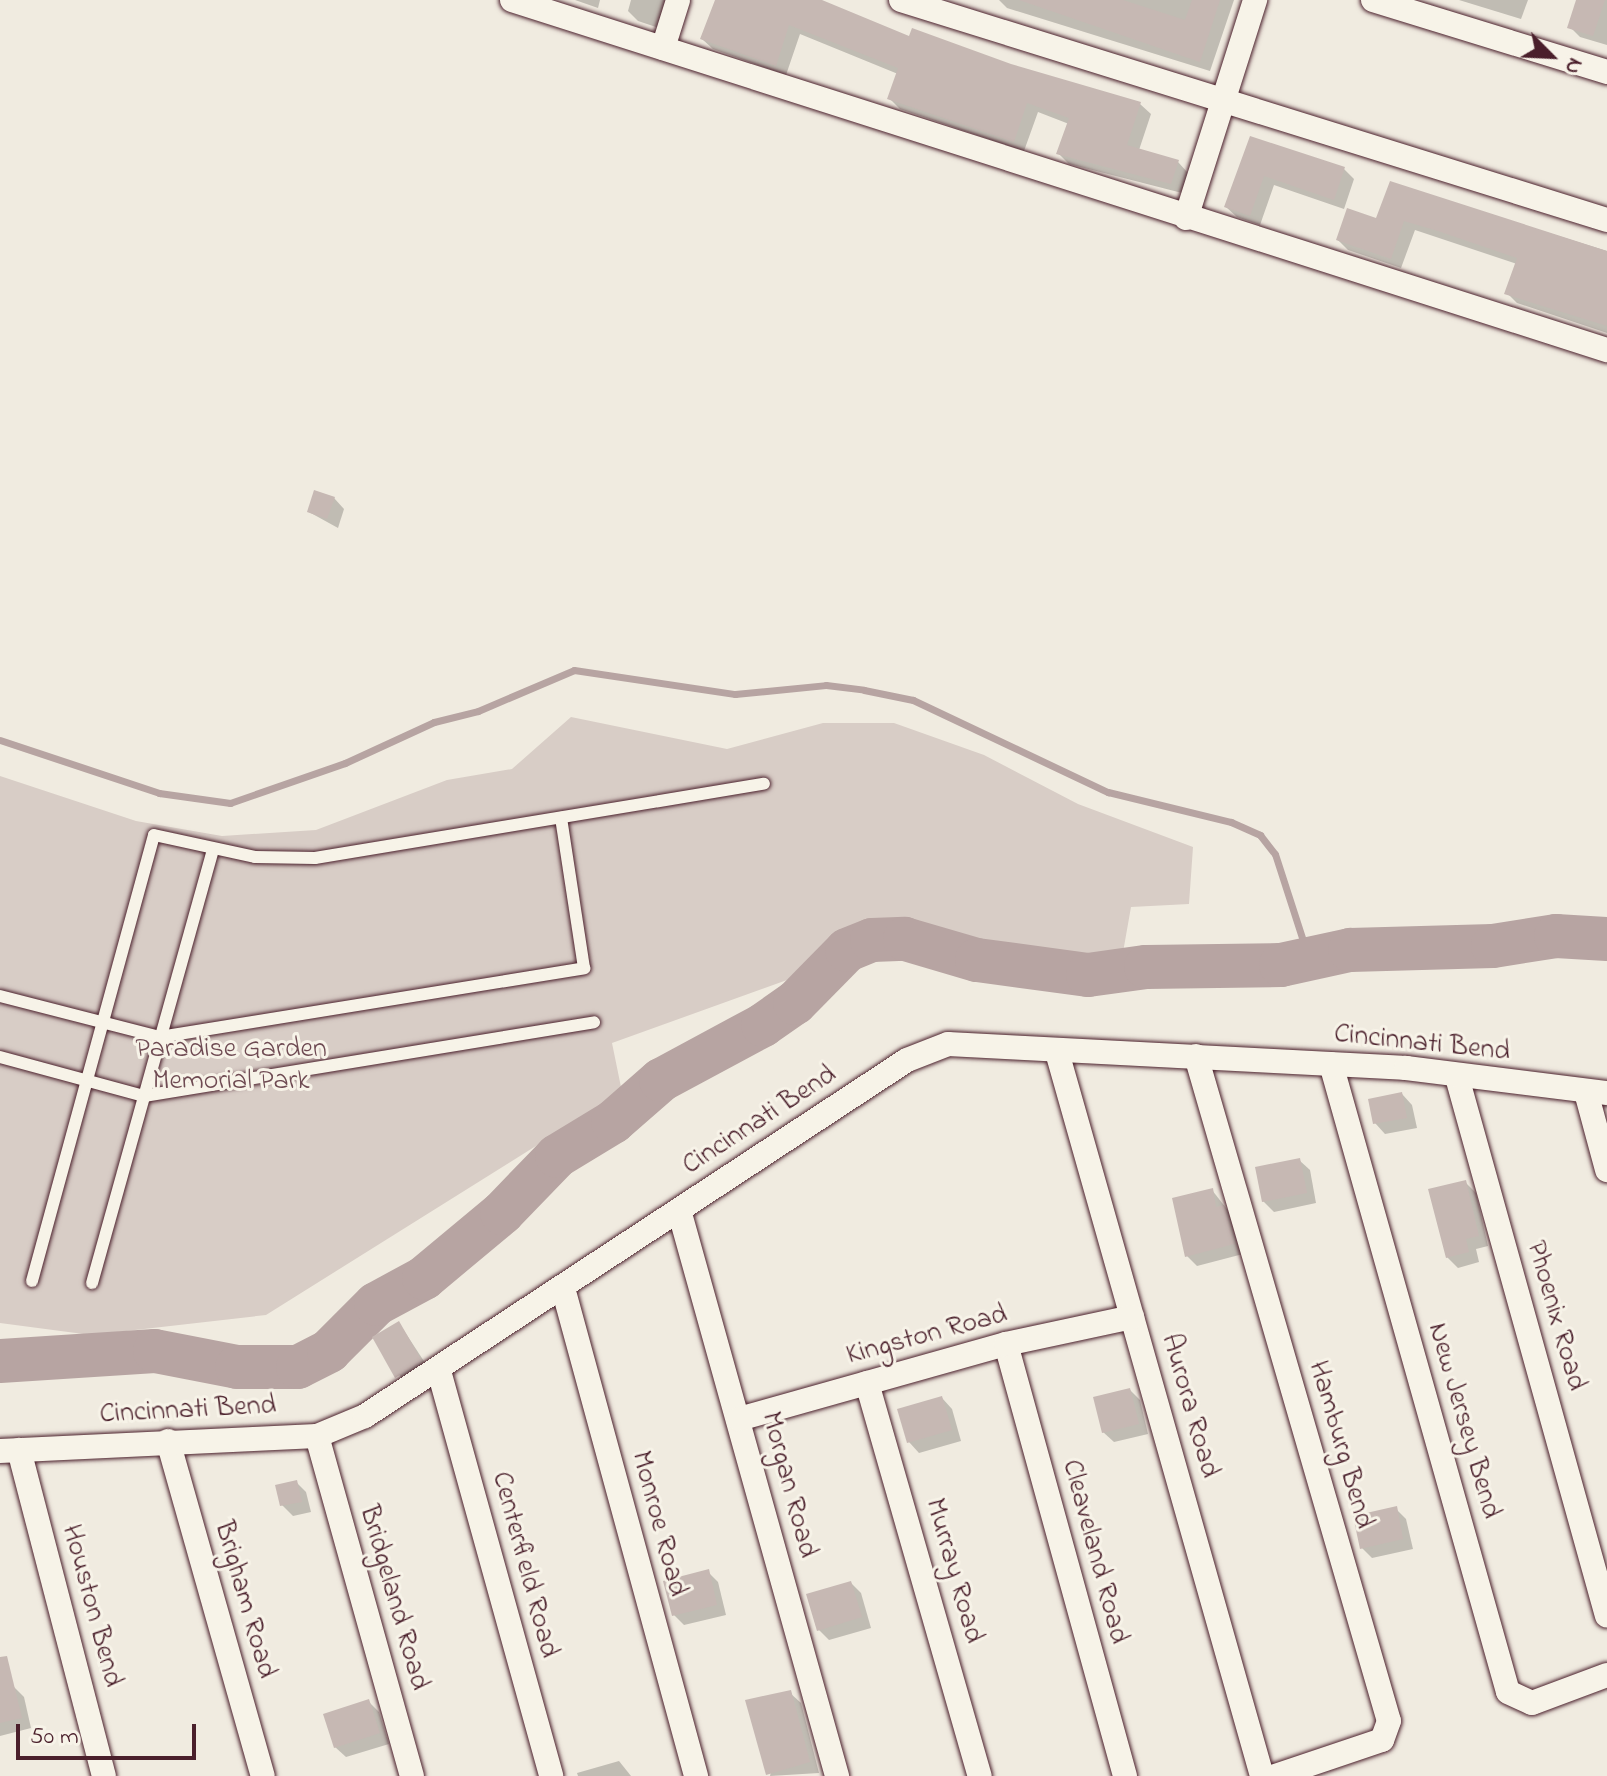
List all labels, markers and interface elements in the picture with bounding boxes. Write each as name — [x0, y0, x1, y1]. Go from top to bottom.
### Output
north arrow — [1511, 16, 1591, 96]
text: N — [1555, 52, 1591, 79]
street label: Cincinnati Bend — [1332, 1018, 1512, 1070]
park label: Paradise Garden Memorial Park — [135, 1033, 327, 1099]
street label: Cincinnati Bend — [677, 1059, 843, 1183]
street label: Phoenix Road — [1518, 1237, 1592, 1395]
street label: Kingston Road — [843, 1298, 1011, 1374]
street label: New Jersey Bend — [1419, 1319, 1507, 1523]
street label: Aurora Road — [1152, 1330, 1226, 1482]
street label: Hamburg Bend — [1300, 1357, 1380, 1533]
street label: Cincinnati Bend — [99, 1390, 277, 1432]
street label: Morgan Road — [752, 1408, 824, 1562]
street label: Monroe Road — [622, 1448, 694, 1600]
street label: Cleaveland Road — [1053, 1456, 1135, 1648]
street label: Centerfield Road — [483, 1468, 565, 1662]
street label: Murray Road — [916, 1495, 990, 1647]
street label: Bridgeland Road — [351, 1502, 435, 1694]
street label: Brigham Road — [206, 1517, 282, 1683]
street label: Houston Bend — [53, 1521, 129, 1691]
scale bar — [20, 1708, 200, 1758]
text: 50 m — [30, 1720, 79, 1755]

